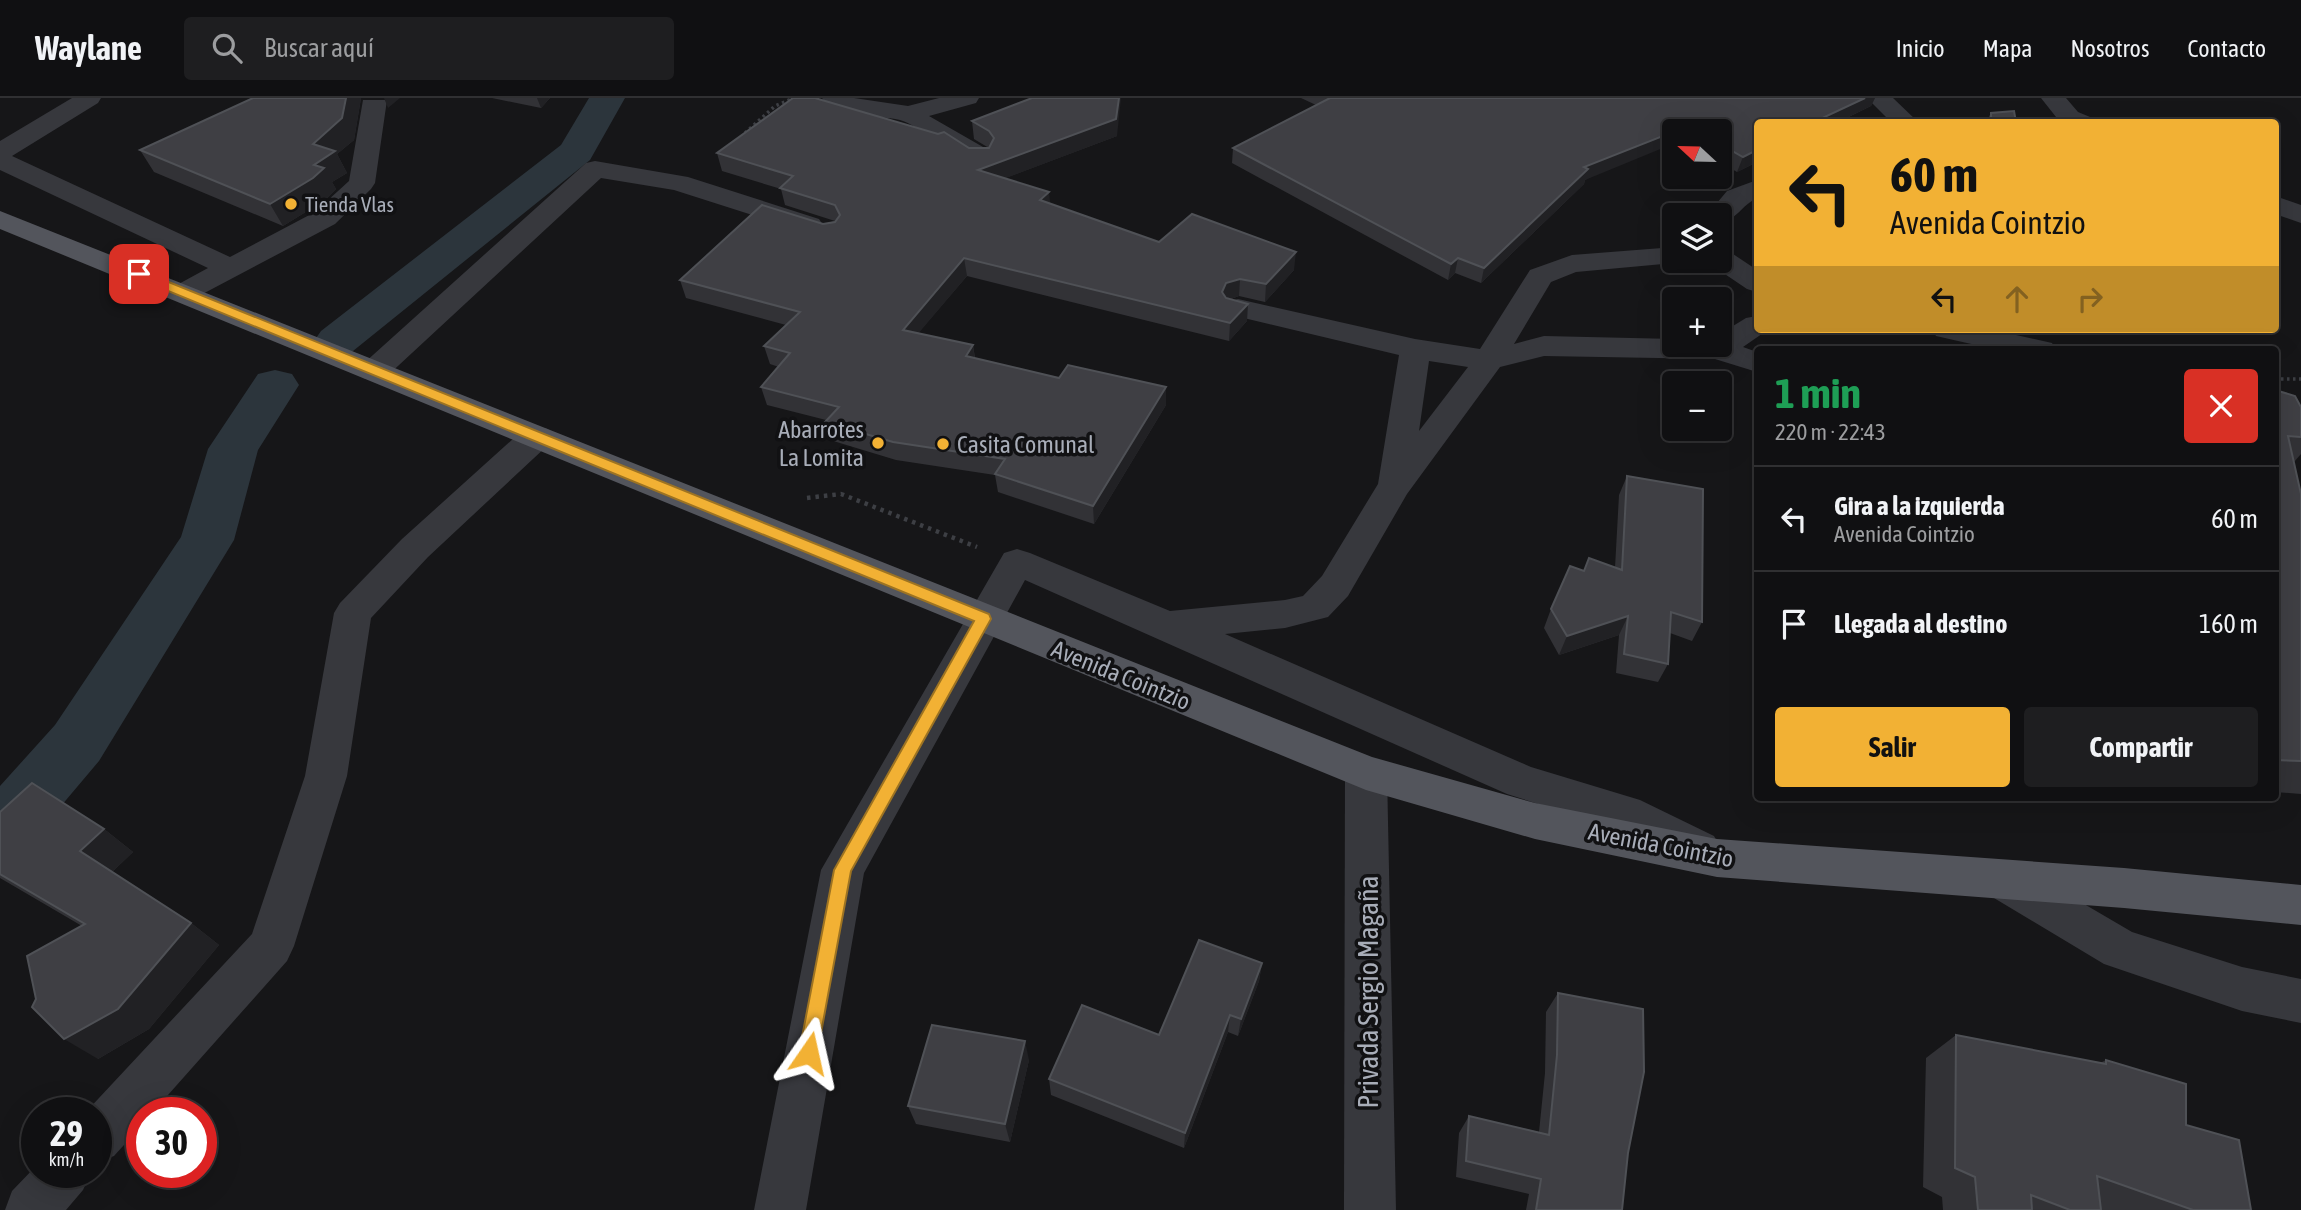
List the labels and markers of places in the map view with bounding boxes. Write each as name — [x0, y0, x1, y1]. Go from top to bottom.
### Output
place label: Tienda Vlas — [305, 192, 394, 216]
marker: Tienda Vlas — [283, 196, 299, 212]
pin — [109, 244, 169, 304]
place label: Abarrotes La Lomita — [778, 416, 864, 471]
place label: Casita Comunal — [957, 431, 1095, 458]
marker: Abarrotes La Lomita — [870, 435, 886, 451]
marker: Casita Comunal — [935, 436, 951, 452]

